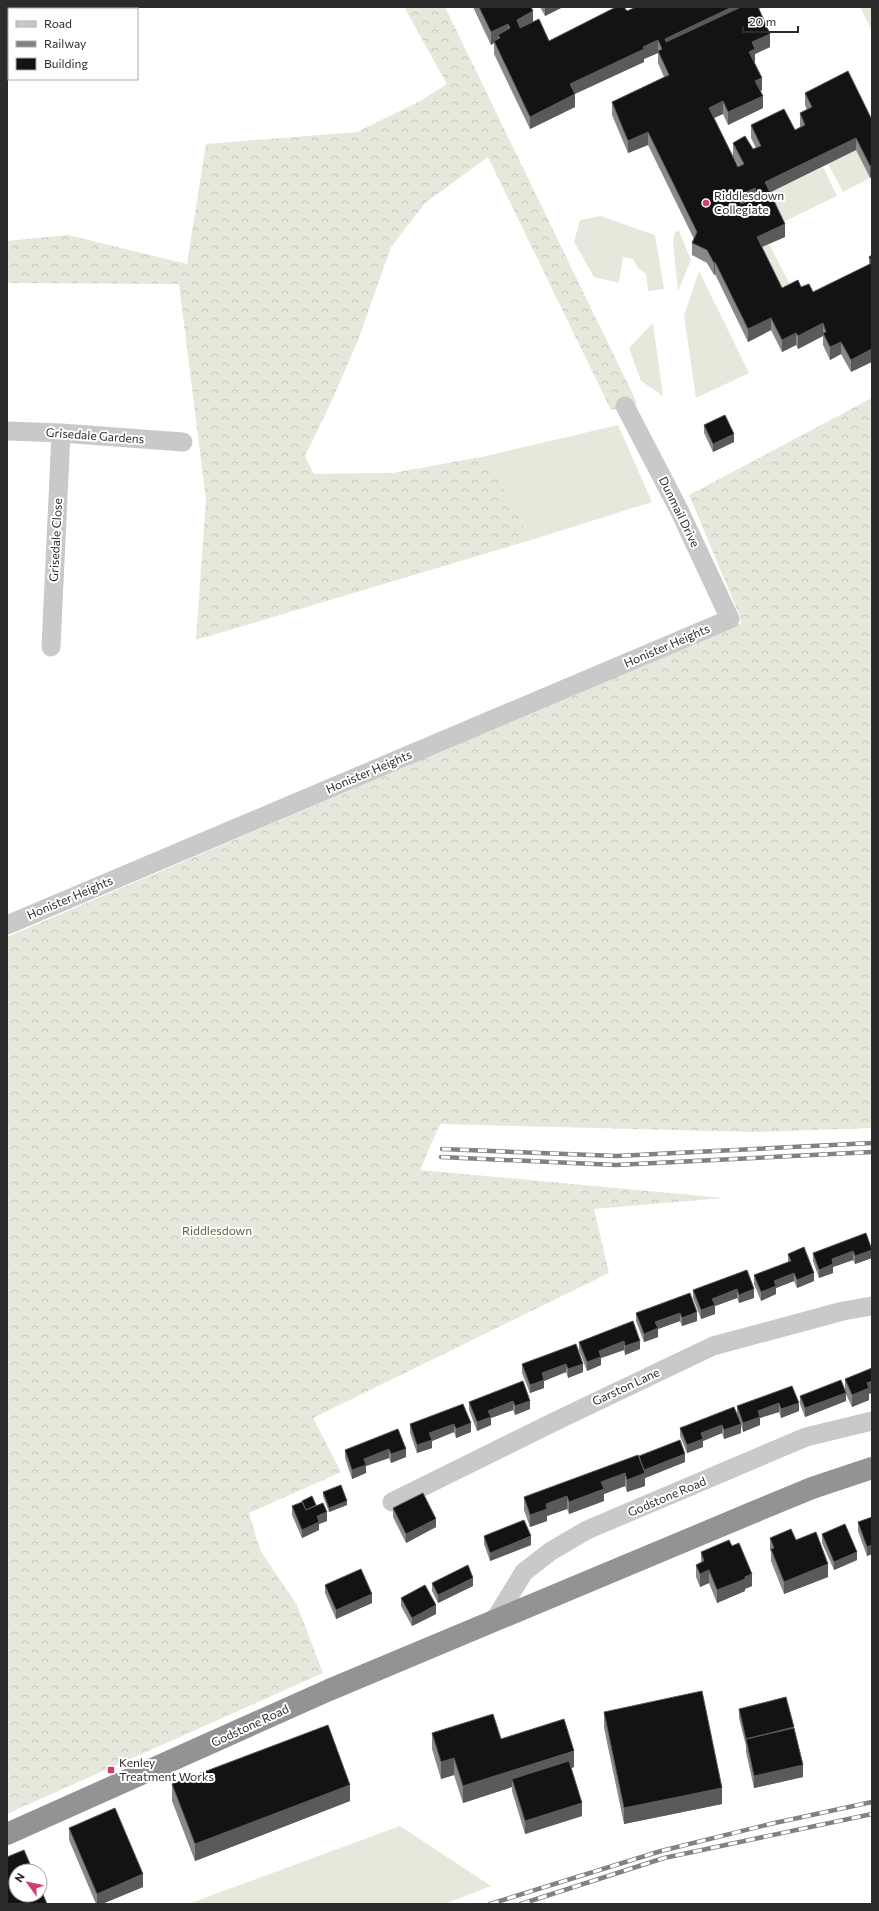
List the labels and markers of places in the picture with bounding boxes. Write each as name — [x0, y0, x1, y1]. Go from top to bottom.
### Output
place label: Riddlesdown Collegiate — [714, 188, 784, 216]
marker: Riddlesdown Collegiate — [701, 198, 711, 208]
place label: Kenley Treatment Works — [119, 1755, 214, 1783]
marker: Kenley Treatment Works — [106, 1765, 116, 1775]

